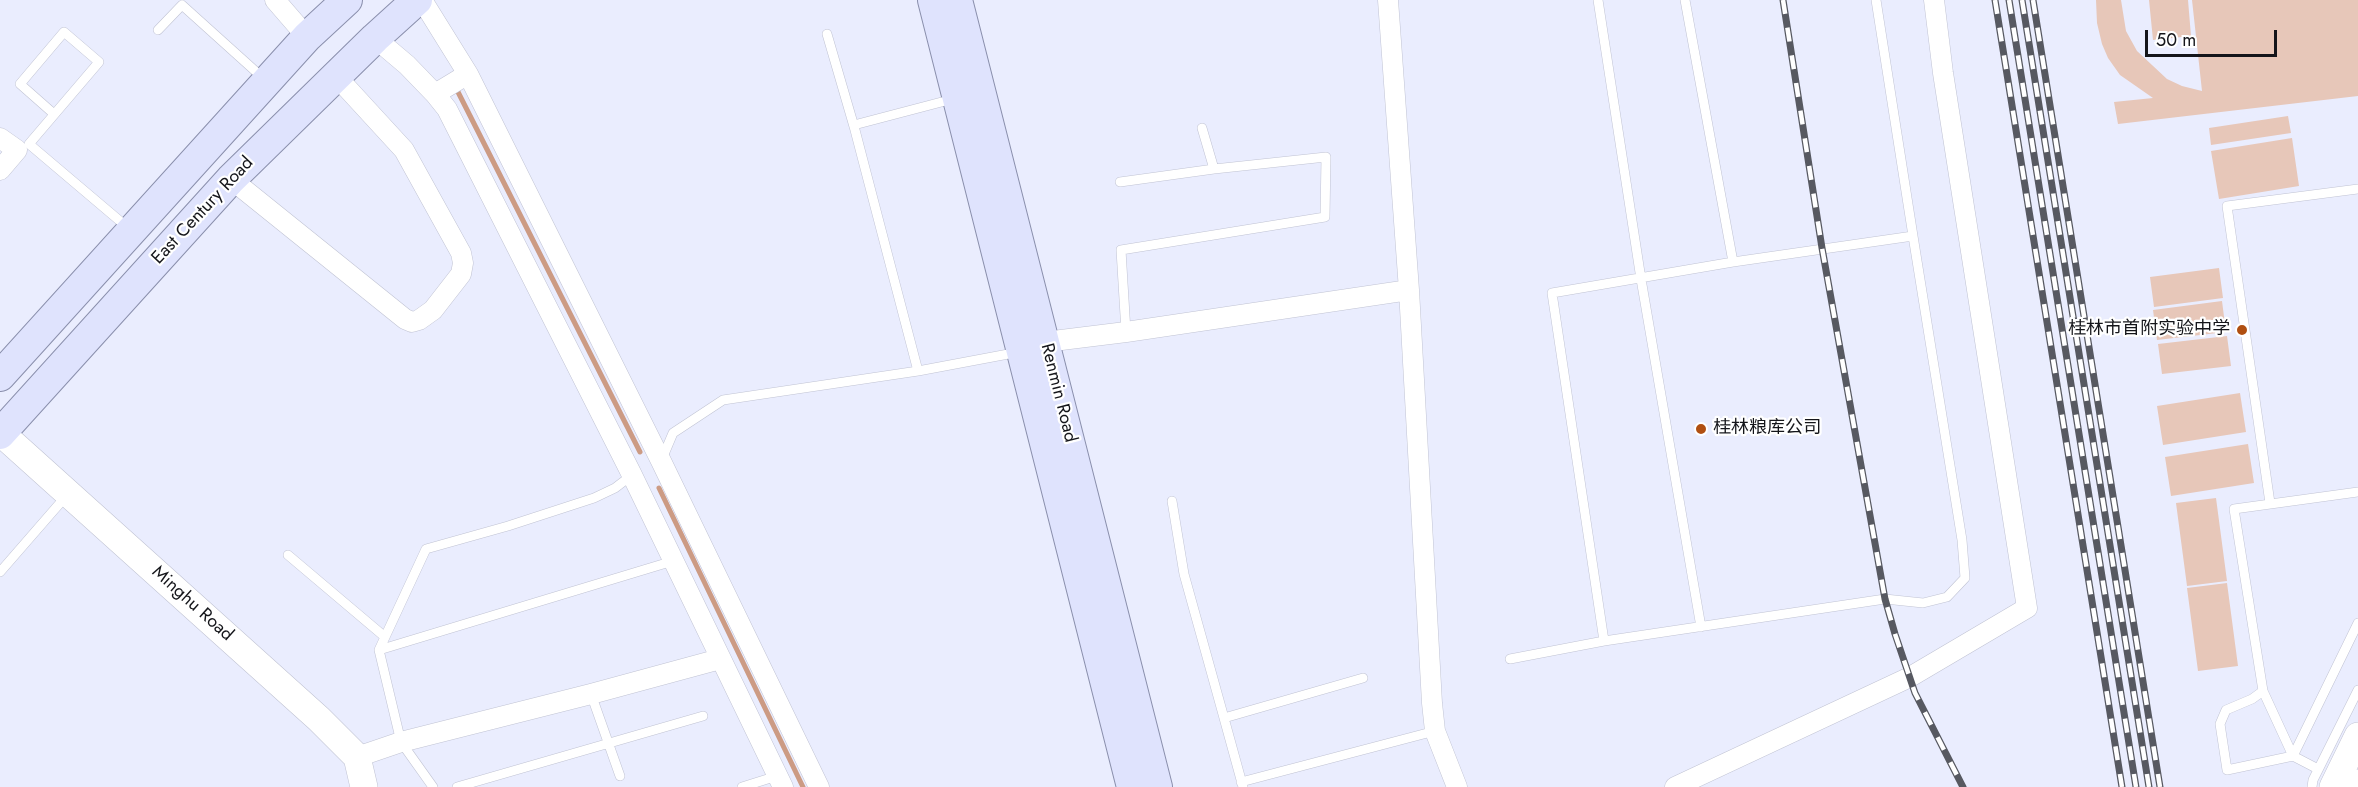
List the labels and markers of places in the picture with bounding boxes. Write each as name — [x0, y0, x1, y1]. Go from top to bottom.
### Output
place label: 桂林市首附实验中学 — [2068, 319, 2230, 341]
marker: 桂林市首附实验中学 — [2235, 323, 2249, 337]
place label: 桂林粮库公司 — [1713, 418, 1821, 440]
marker: 桂林粮库公司 — [1694, 422, 1708, 436]

